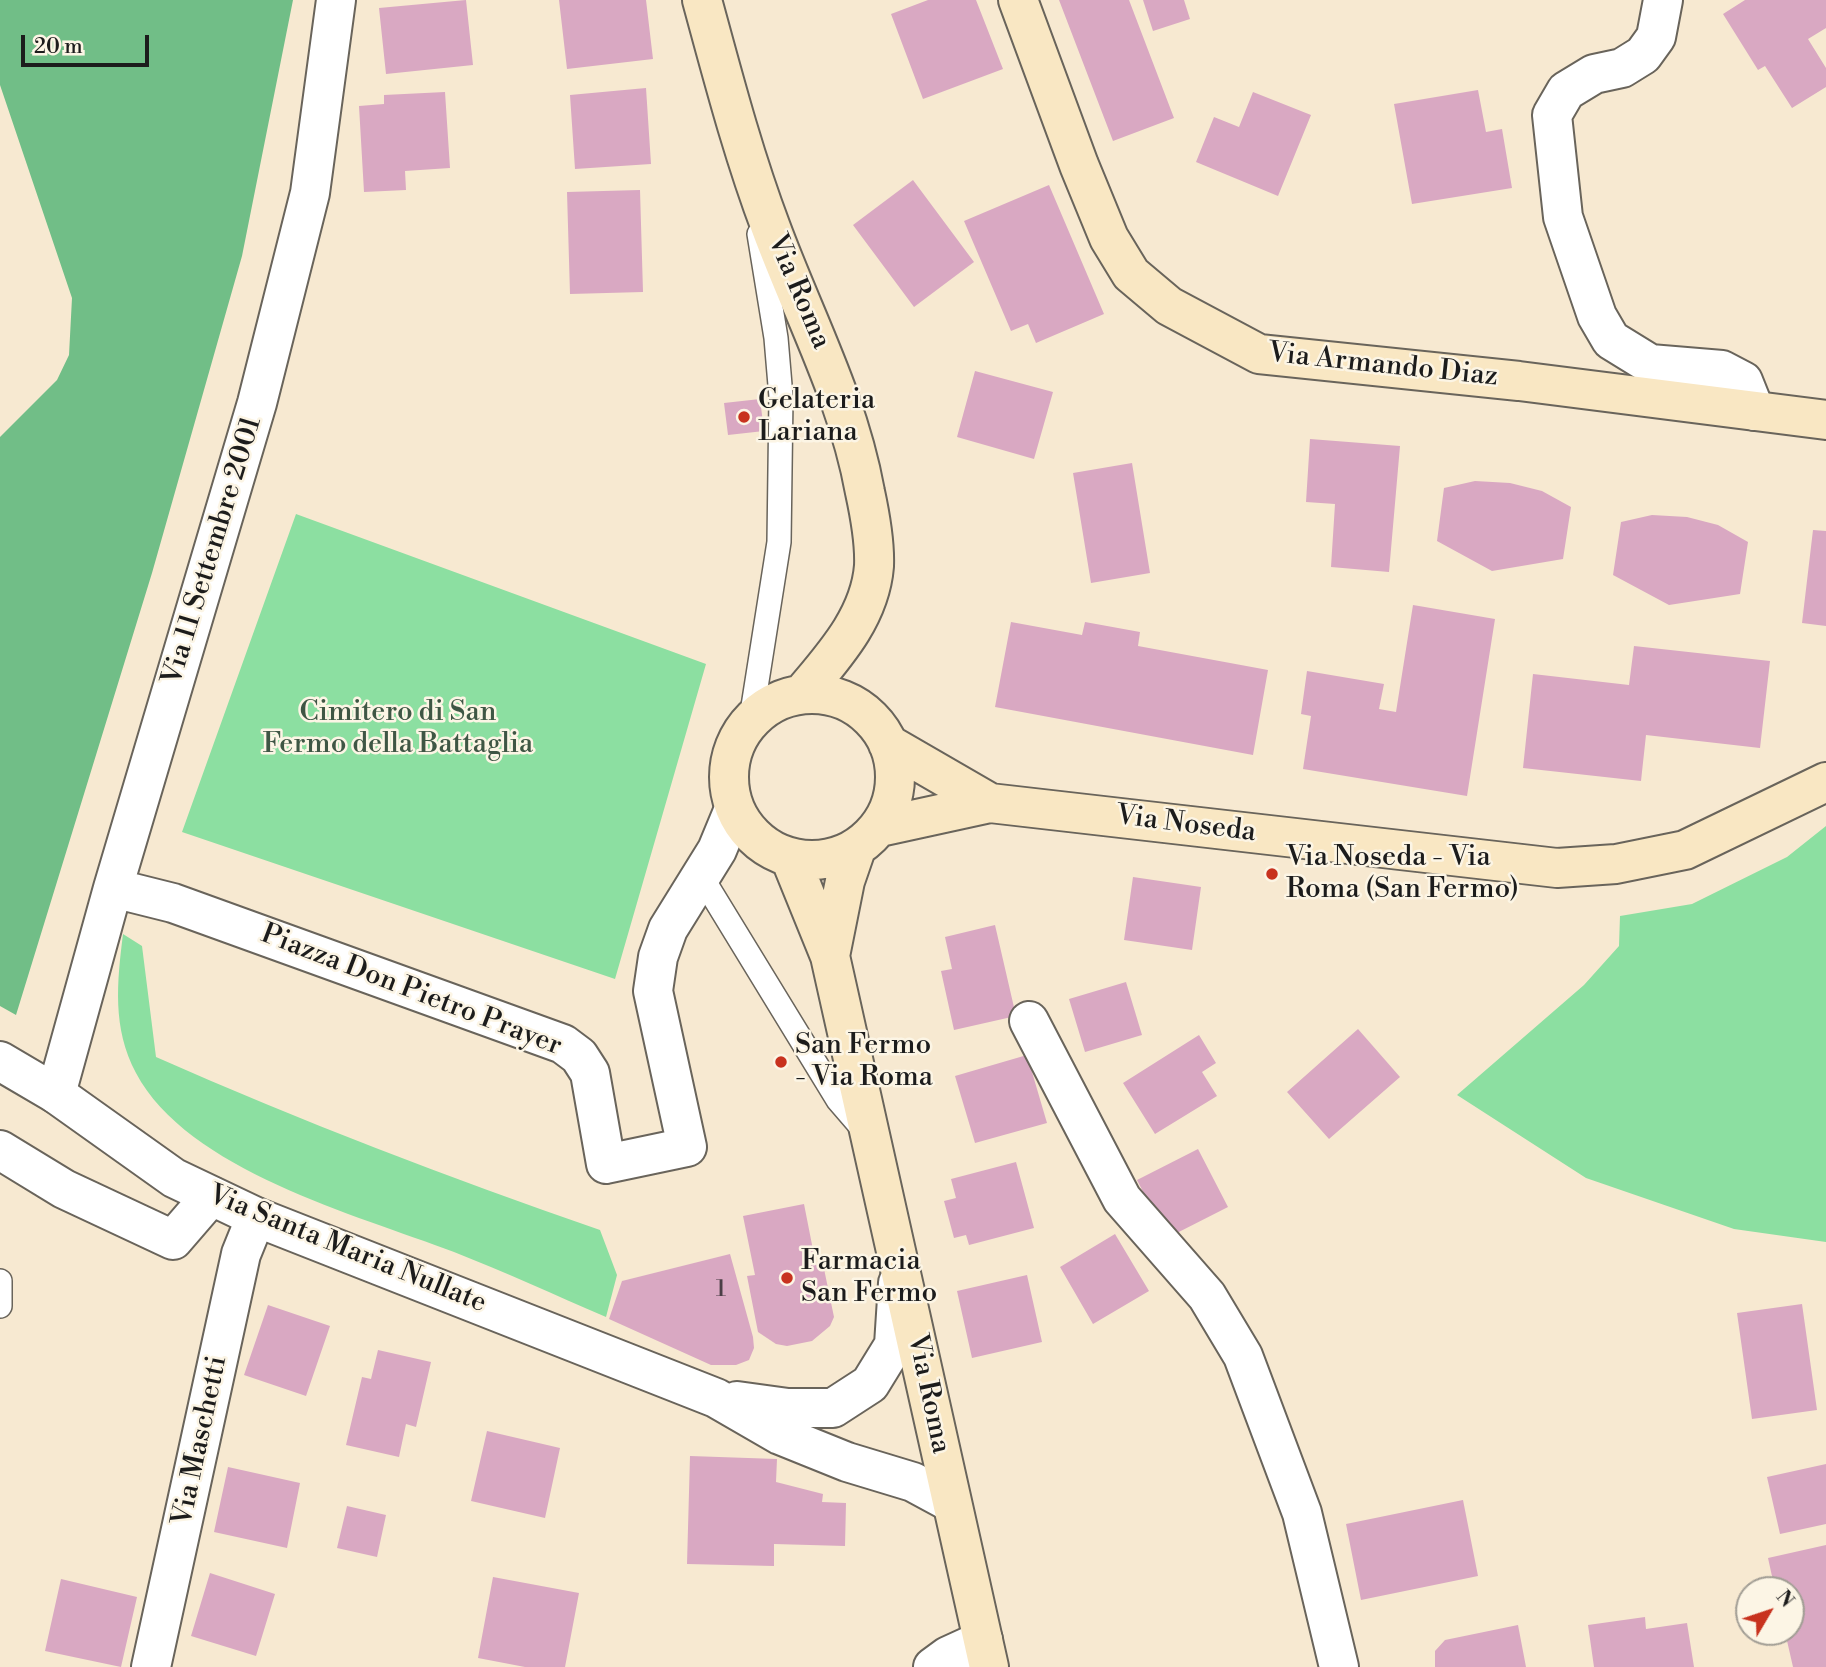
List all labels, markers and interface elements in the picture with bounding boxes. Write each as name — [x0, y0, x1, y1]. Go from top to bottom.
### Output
scale bar — [24, 21, 152, 65]
text: 20 m — [34, 34, 83, 60]
street label: Via Roma — [759, 230, 837, 354]
street label: Via Armando Diaz — [1266, 337, 1500, 395]
place label: Gelateria Lariana — [758, 384, 875, 450]
marker: Gelateria Lariana — [736, 409, 752, 425]
street label: Via 11 Settembre 2001 — [156, 413, 270, 689]
park label: Cimitero di San Fermo della Battaglia — [263, 696, 533, 762]
street label: Via Noseda — [1114, 800, 1258, 850]
place label: Via Noseda - Via Roma (San Fermo) — [1286, 841, 1519, 907]
marker: Via Noseda - Via Roma (San Fermo) — [1264, 866, 1280, 882]
street label: Piazza Don Pietro Prayer — [256, 918, 566, 1064]
place label: San Fermo - Via Roma — [795, 1029, 933, 1095]
marker: San Fermo - Via Roma — [773, 1054, 789, 1070]
street label: Via Santa Maria Nullate — [203, 1179, 491, 1321]
place label: Farmacia San Fermo — [801, 1245, 937, 1311]
marker: Farmacia San Fermo — [779, 1270, 795, 1286]
house number: 1 — [716, 1276, 726, 1304]
street label: Via Roma — [899, 1331, 957, 1457]
street label: Via Maschetti — [167, 1353, 235, 1529]
north arrow — [1735, 1576, 1805, 1646]
text: N — [1771, 1586, 1799, 1612]

